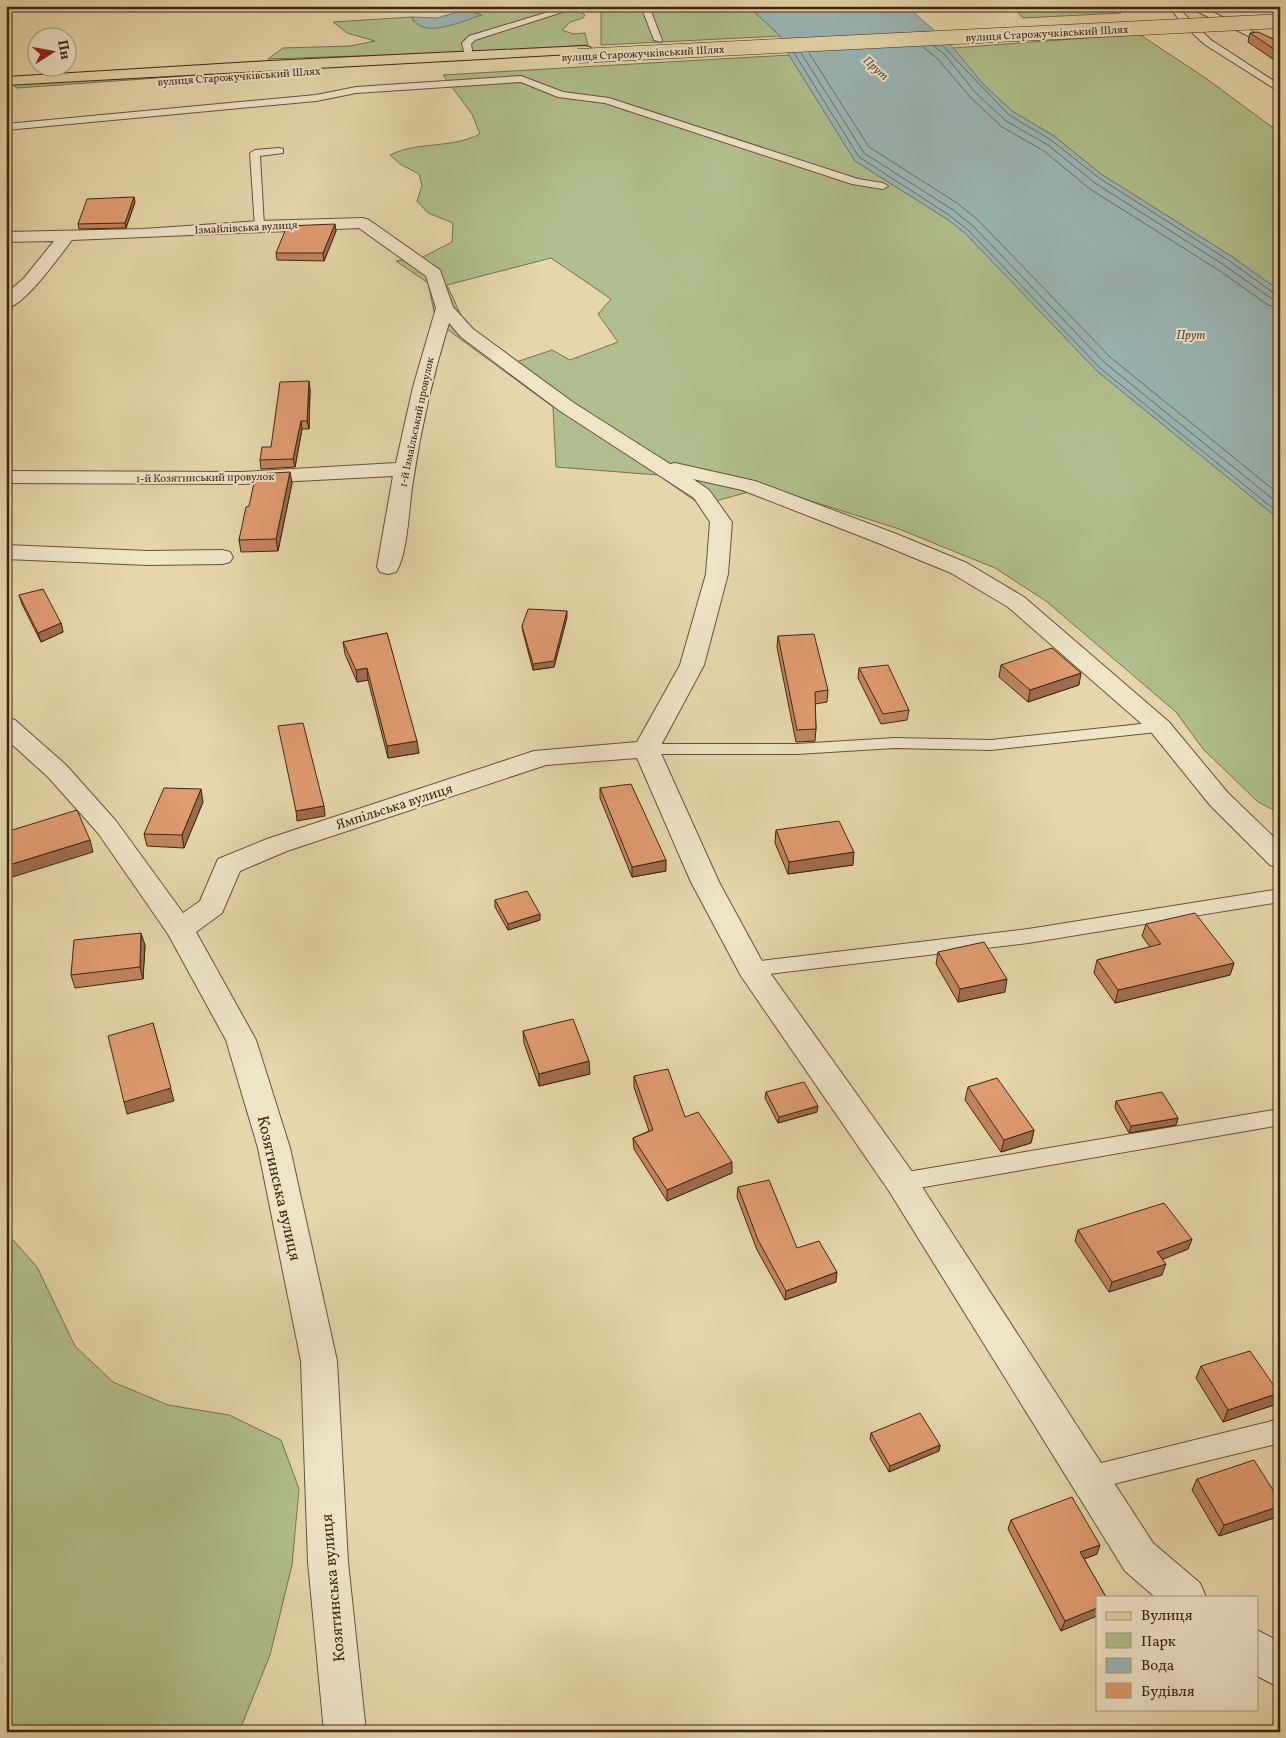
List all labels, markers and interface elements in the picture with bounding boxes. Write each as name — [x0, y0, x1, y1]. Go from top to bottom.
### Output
street label: вулиця Старожучківський Шлях — [965, 23, 1129, 46]
north arrow — [28, 28, 78, 78]
text: Пн — [52, 38, 75, 61]
street label: вулиця Старожучківський Шлях — [561, 43, 725, 66]
water label: Прут — [859, 53, 892, 84]
street label: вулиця Старожучківський Шлях — [157, 64, 321, 91]
street label: Ізмайлівська вулиця — [194, 218, 298, 239]
water label: Прут — [1176, 328, 1206, 344]
street label: 1-й Ізмаїльський провулок — [396, 356, 439, 489]
street label: 1-й Козятинський провулок — [136, 470, 274, 487]
street label: Ямпільська вулиця — [334, 780, 455, 835]
street label: Козятинська вулиця — [251, 1114, 305, 1263]
street label: Козятинська вулиця — [317, 1513, 351, 1663]
legend — [1096, 1596, 1258, 1710]
text: Вулиця — [1141, 1606, 1193, 1627]
text: Парк — [1141, 1632, 1176, 1653]
text: Вода — [1141, 1656, 1174, 1677]
text: Будівля — [1141, 1682, 1195, 1703]

